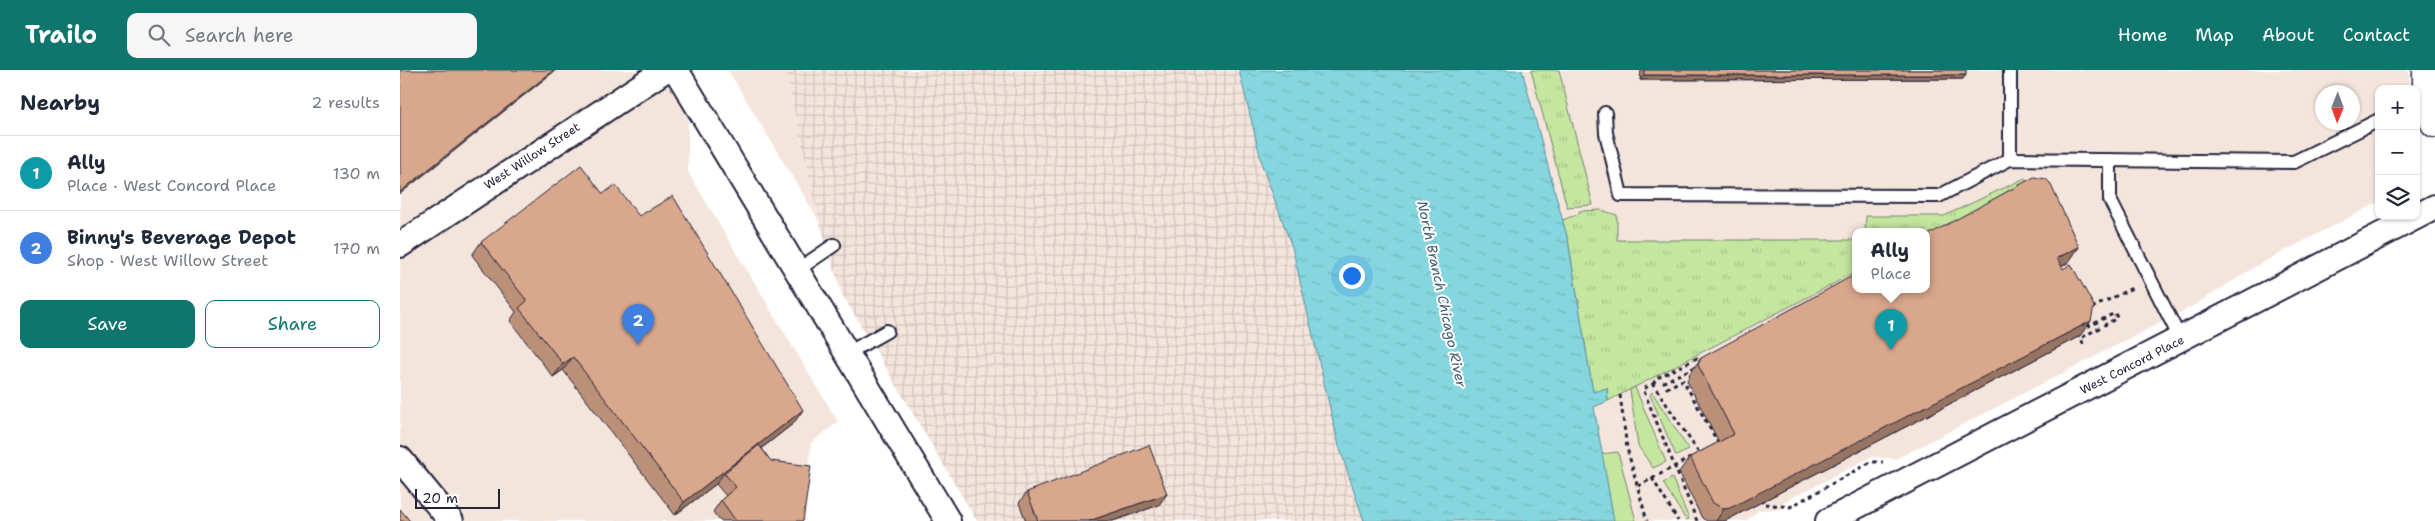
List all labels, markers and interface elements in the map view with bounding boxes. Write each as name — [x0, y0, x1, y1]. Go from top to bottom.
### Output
search box — [127, 13, 477, 58]
text: Trailo — [25, 19, 97, 51]
icon: search — [145, 21, 173, 49]
text: Search here — [185, 23, 294, 48]
text: Home — [2118, 23, 2167, 47]
text: Map — [2195, 23, 2234, 47]
text: About — [2262, 23, 2315, 47]
text: Contact — [2343, 23, 2410, 47]
north arrow — [2315, 85, 2360, 130]
map controls — [2375, 85, 2420, 220]
button: + — [2375, 85, 2420, 130]
text: Nearby — [20, 89, 100, 117]
text: 2 results — [311, 92, 380, 113]
street label: West Willow Street — [481, 119, 583, 193]
button: − — [2375, 130, 2420, 175]
text: Ally — [67, 150, 106, 175]
text: 1 — [32, 163, 40, 184]
text: 130 m — [333, 163, 380, 184]
text: Place · West Concord Place — [67, 175, 276, 196]
button: layers — [2375, 175, 2420, 220]
water label: North Branch Chicago River — [1413, 199, 1471, 389]
text: Binny's Beverage Depot — [67, 225, 296, 250]
popup — [1852, 228, 1930, 293]
text: 2 — [30, 238, 42, 259]
text: 170 m — [333, 238, 380, 259]
text: Ally — [1871, 238, 1909, 263]
text: Shop · West Willow Street — [67, 250, 268, 271]
your location — [1339, 263, 1365, 289]
text: Place — [1871, 263, 1911, 284]
button: Save — [20, 300, 195, 348]
button: Share — [205, 300, 380, 348]
pin: 2 — [622, 304, 654, 345]
pin: 1 — [1875, 309, 1907, 350]
street label: West Concord Place — [2077, 332, 2187, 398]
scale bar — [415, 486, 500, 509]
text: 20 m — [422, 489, 458, 507]

